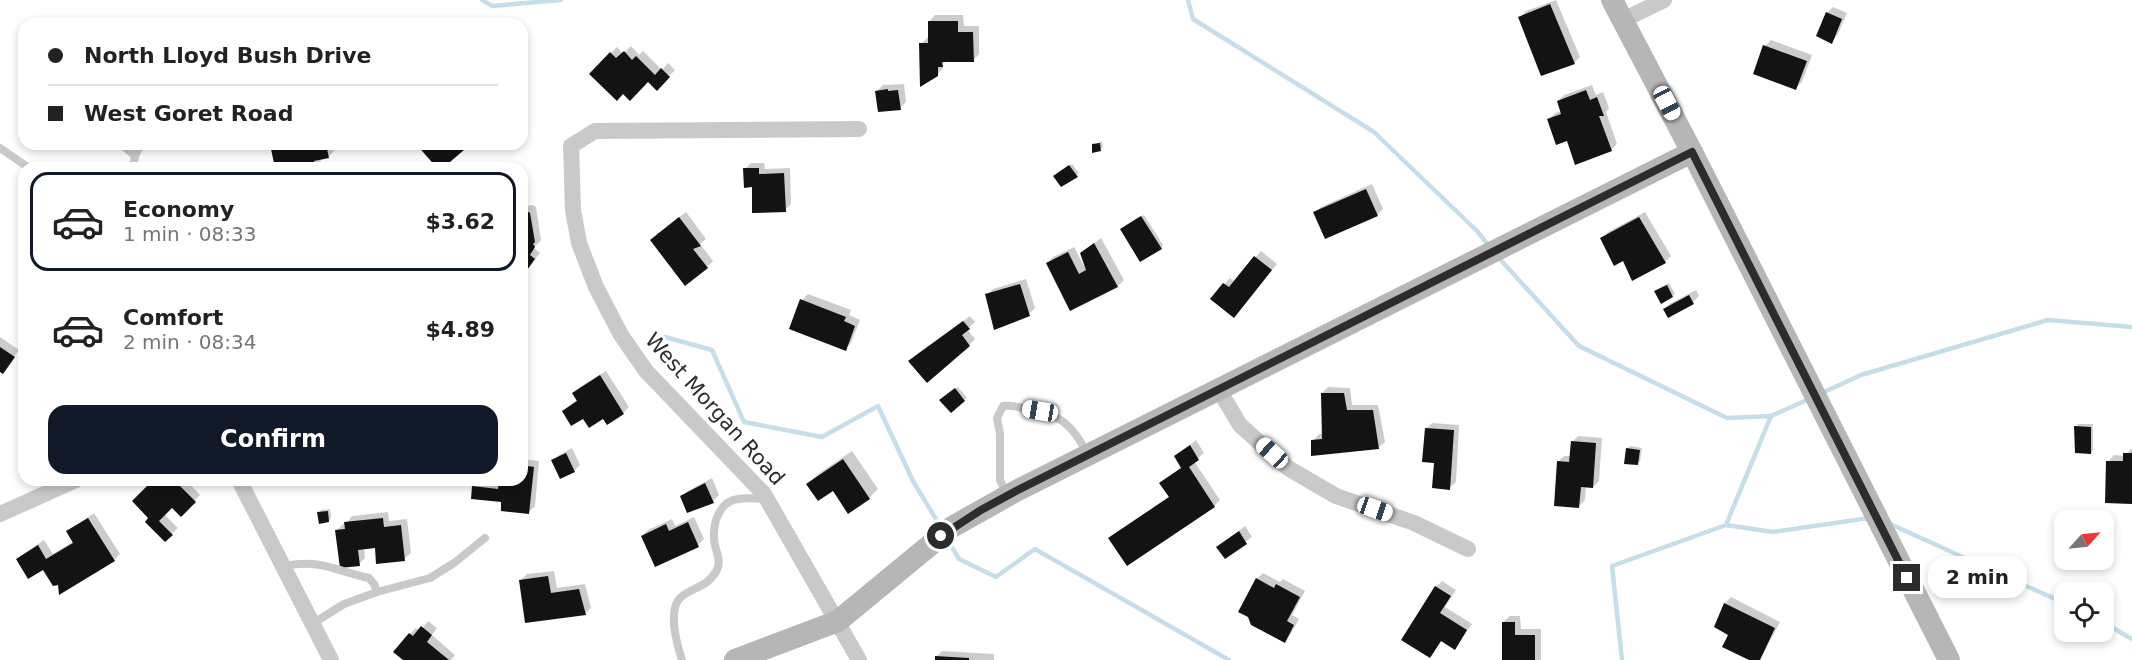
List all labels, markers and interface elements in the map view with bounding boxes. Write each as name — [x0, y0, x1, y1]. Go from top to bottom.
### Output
text: North Lloyd Bush Drive — [84, 43, 371, 68]
car — [1651, 83, 1683, 123]
text: West Goret Road — [84, 101, 293, 126]
icon: car — [51, 195, 105, 249]
text: Economy — [123, 197, 234, 222]
text: $3.62 — [425, 209, 495, 234]
text: 1 min · 08:33 — [123, 222, 257, 246]
icon: car — [51, 303, 105, 357]
text: Comfort — [123, 305, 223, 330]
text: $4.89 — [425, 317, 495, 342]
street label: West Morgan Road — [640, 328, 790, 490]
text: 2 min · 08:34 — [123, 330, 257, 354]
car — [1021, 399, 1059, 423]
button: Confirm — [48, 405, 498, 474]
car — [1253, 434, 1291, 472]
car — [1355, 495, 1395, 523]
north arrow — [2054, 510, 2114, 570]
map controls — [2054, 510, 2114, 642]
route start — [927, 522, 954, 549]
callout: 2 min — [1928, 557, 2027, 599]
route end — [1893, 564, 1920, 591]
text: 2 min — [1946, 565, 2009, 589]
button: locate — [2054, 582, 2114, 642]

